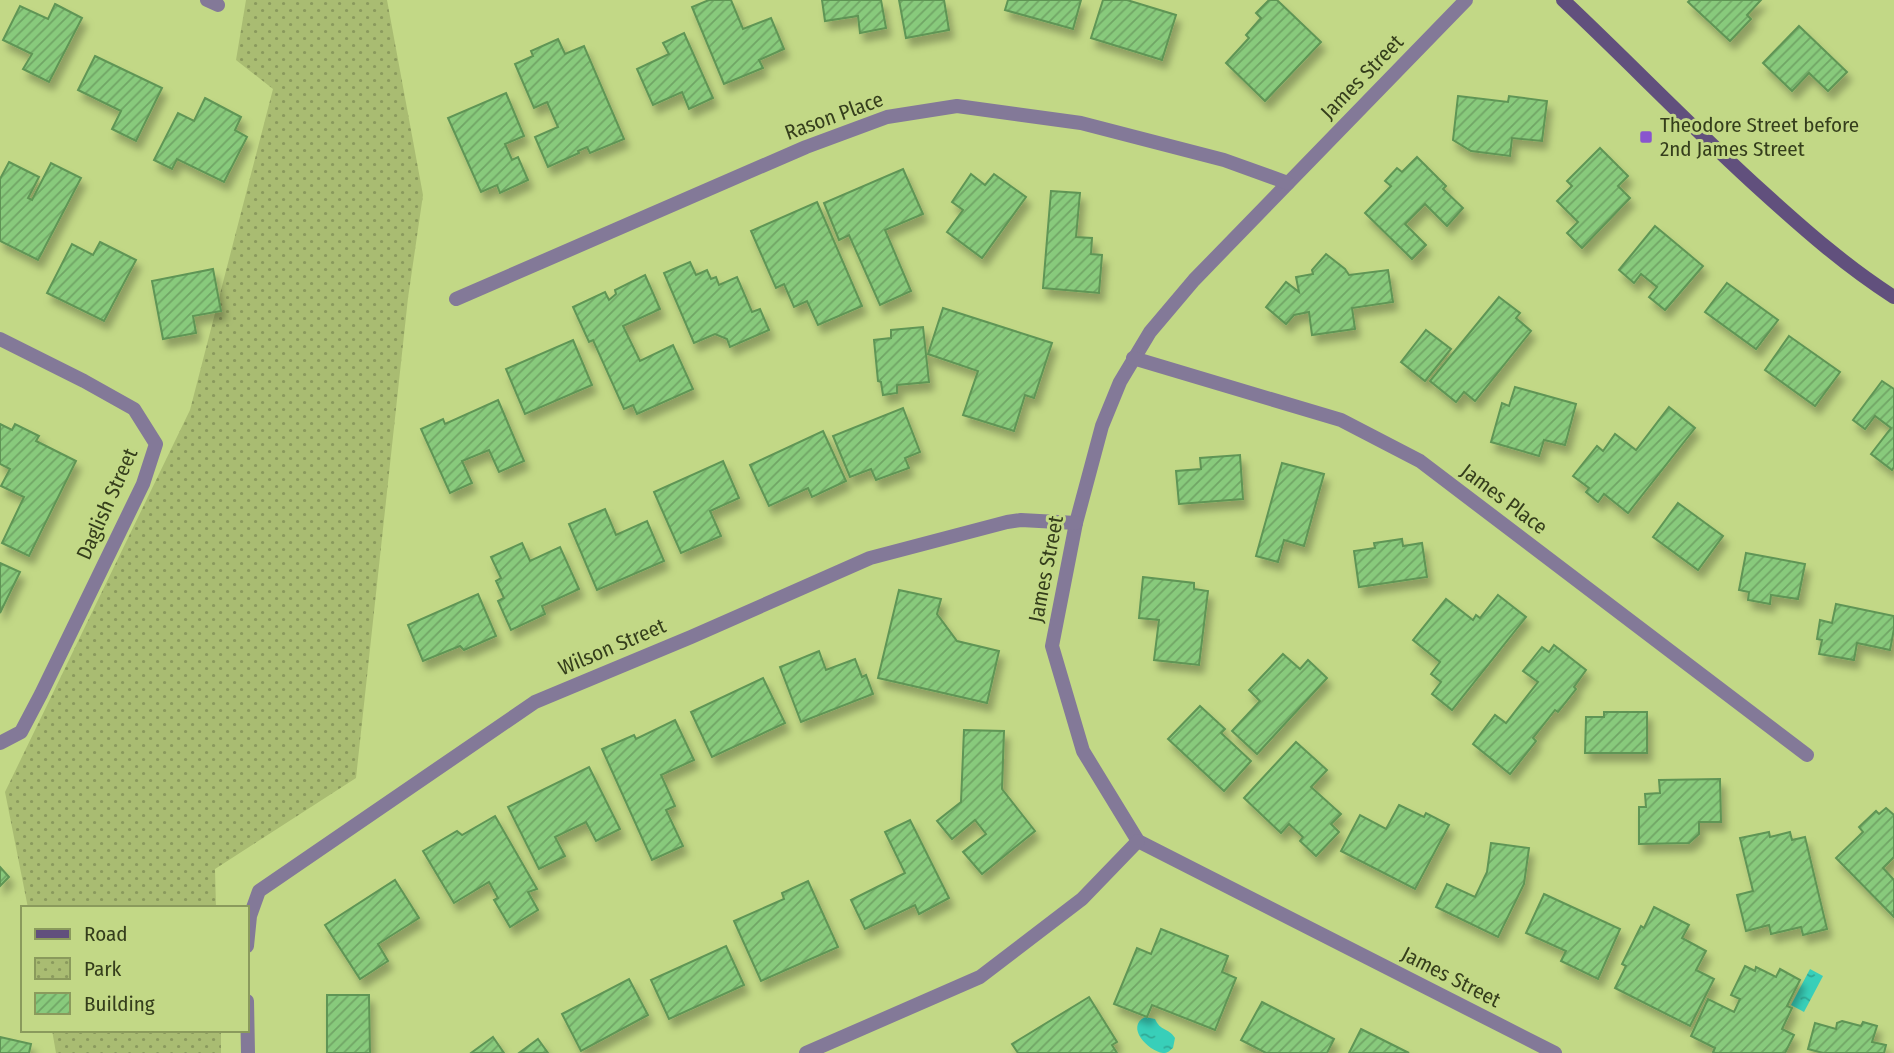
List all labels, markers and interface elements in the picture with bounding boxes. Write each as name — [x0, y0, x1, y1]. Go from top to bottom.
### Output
street label: James Street — [1315, 29, 1409, 125]
street label: Rason Place — [781, 86, 887, 146]
place label: Theodore Street before 2nd James Street — [1660, 112, 1859, 162]
marker: Theodore Street before 2nd James Street — [1638, 129, 1654, 145]
street label: Daglish Street — [71, 444, 143, 564]
street label: James Place — [1455, 458, 1553, 540]
street label: James Street — [1023, 513, 1069, 625]
street label: Wilson Street — [554, 613, 670, 681]
legend — [21, 906, 248, 1032]
text: Road — [84, 921, 128, 947]
street label: James Street — [1397, 941, 1505, 1013]
text: Park — [84, 956, 122, 982]
text: Building — [84, 991, 155, 1017]

